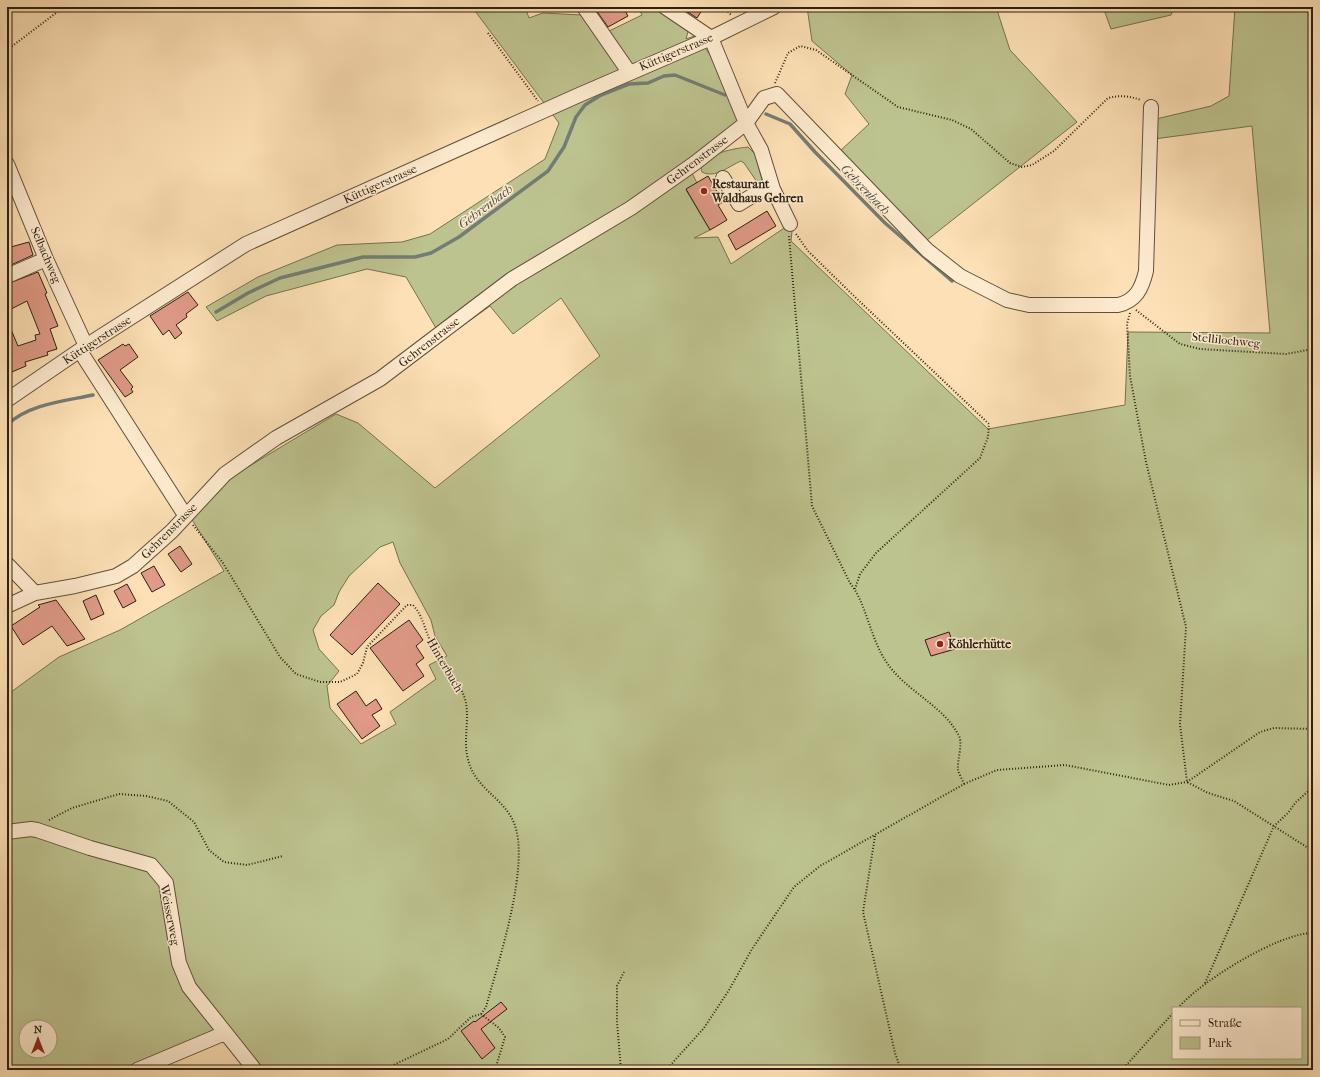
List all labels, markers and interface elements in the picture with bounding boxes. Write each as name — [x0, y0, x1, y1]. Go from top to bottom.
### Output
street label: Küttigerstrasse — [637, 30, 715, 74]
street label: Gehrenstrasse — [664, 132, 730, 188]
water label: Gehrenbach — [838, 161, 894, 218]
street label: Küttigerstrasse — [341, 162, 419, 206]
place label: Restaurant Waldhaus Gehren — [711, 177, 804, 205]
water label: Gehrenbach — [455, 181, 516, 232]
marker: Restaurant Waldhaus Gehren — [699, 186, 709, 196]
street label: Selbachweg — [28, 225, 64, 286]
street label: Küttigerstrasse — [60, 313, 134, 367]
street label: Gehrenstrasse — [396, 314, 462, 370]
street label: Stellilochweg — [1191, 329, 1261, 351]
street label: Gehrenstrasse — [138, 500, 200, 562]
street label: Hinterbuch — [424, 635, 466, 695]
place label: Köhlerhütte — [948, 637, 1011, 651]
marker: Köhlerhütte — [935, 639, 945, 649]
street label: Weisserweg — [157, 883, 183, 947]
legend — [1172, 1007, 1302, 1059]
text: Straße — [1208, 1016, 1242, 1030]
north arrow — [18, 1019, 58, 1059]
text: N — [34, 1023, 43, 1036]
text: Park — [1208, 1036, 1233, 1050]

